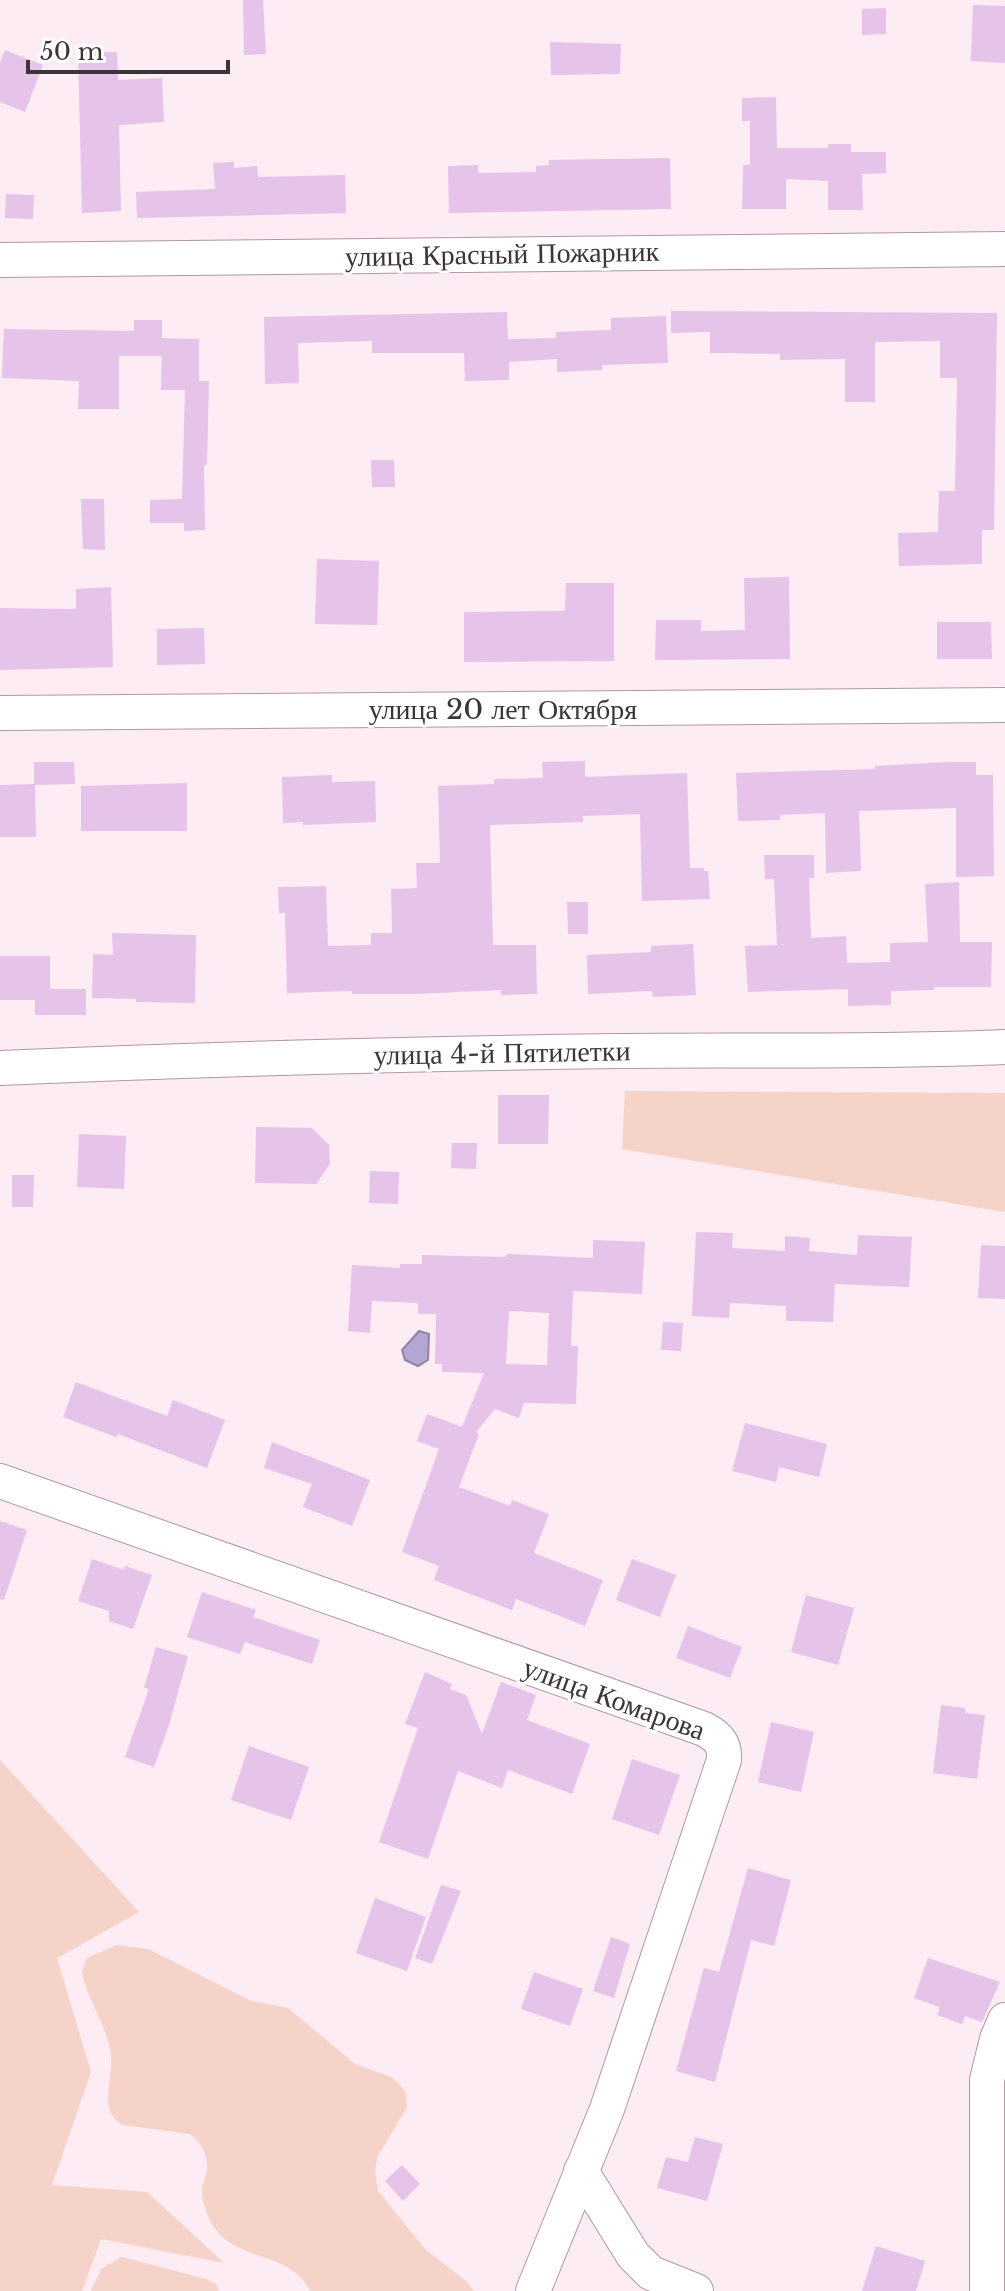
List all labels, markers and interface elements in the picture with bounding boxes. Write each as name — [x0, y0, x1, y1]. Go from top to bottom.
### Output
scale bar — [28, 24, 228, 74]
text: 50 m — [40, 37, 104, 66]
street label: улица Красный Пожарник — [345, 234, 660, 274]
street label: улица 20 лет Октября — [369, 692, 637, 727]
street label: улица 4-й Пятилетки — [373, 1033, 631, 1073]
street label: улица Комарова — [518, 1650, 710, 1748]

